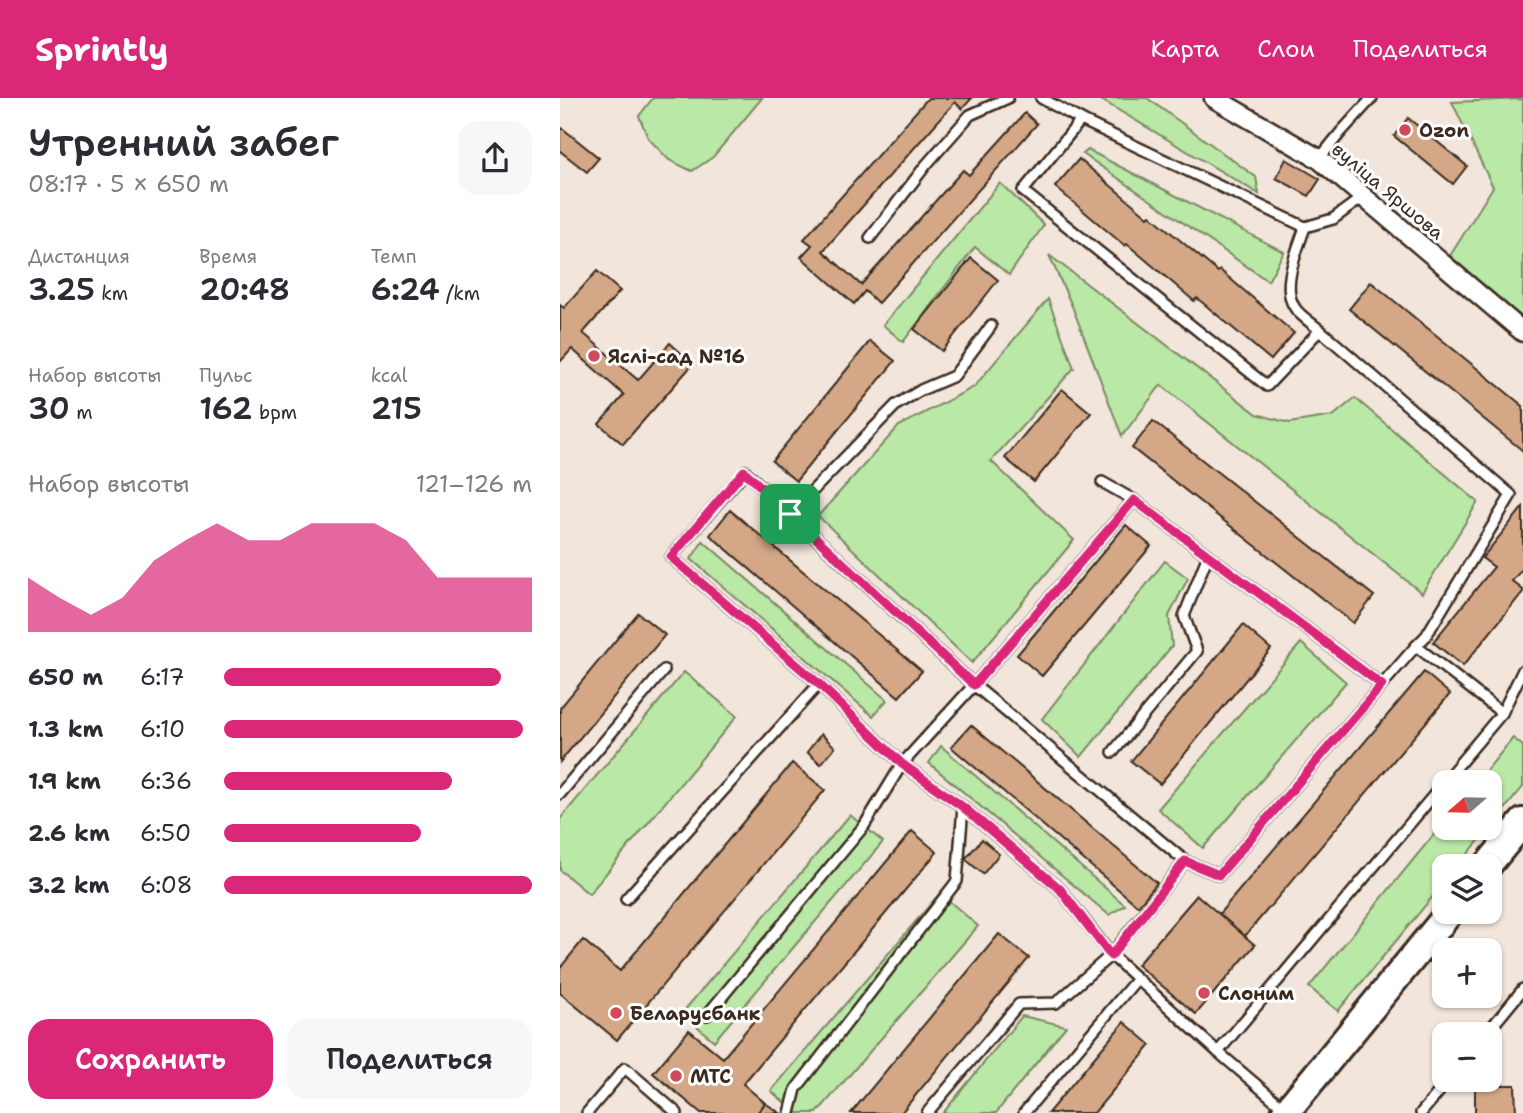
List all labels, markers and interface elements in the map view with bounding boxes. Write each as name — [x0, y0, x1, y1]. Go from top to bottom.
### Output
text: Sprintly — [35, 27, 168, 72]
text: Карта — [1151, 33, 1219, 65]
text: Слои — [1257, 33, 1315, 65]
text: Поделиться — [1353, 33, 1488, 65]
text: Утренний забег — [28, 117, 339, 168]
place label: Ozon — [1419, 118, 1469, 143]
button: share — [458, 121, 532, 195]
marker: Ozon — [1397, 122, 1413, 138]
street label: вуліца Яршова — [1327, 137, 1449, 245]
text: 08:17 · 5 × 650 m — [28, 169, 229, 199]
text: Дистанция — [28, 244, 130, 269]
text: Время — [199, 244, 257, 269]
text: Темп — [371, 244, 417, 269]
text: 3.25 — [28, 269, 95, 310]
text: 20:48 — [199, 269, 290, 310]
text: 6:24 — [371, 269, 440, 310]
text: km — [95, 281, 128, 306]
text: /km — [440, 281, 480, 306]
place label: Яслі-сад №16 — [608, 344, 745, 369]
marker: Яслі-сад №16 — [586, 348, 602, 364]
text: Набор высоты — [28, 363, 161, 388]
text: Пульс — [199, 363, 253, 388]
text: kcal — [371, 363, 408, 388]
text: 30 — [28, 388, 70, 429]
text: 162 — [199, 388, 253, 429]
text: 215 — [371, 388, 422, 429]
text: m — [70, 400, 93, 425]
text: bpm — [253, 400, 297, 425]
text: Набор высоты — [28, 469, 189, 499]
text: 121–126 m — [416, 469, 532, 499]
pin — [760, 484, 820, 544]
icon: arrive — [771, 495, 809, 533]
text: 650 m — [28, 662, 103, 692]
text: 6:17 — [140, 662, 185, 692]
text: 1.3 km — [28, 714, 103, 744]
text: 6:10 — [140, 714, 185, 744]
text: 1.9 km — [28, 766, 101, 796]
text: 6:36 — [140, 766, 192, 796]
north arrow — [1432, 770, 1502, 840]
map controls — [1432, 770, 1502, 1092]
text: 2.6 km — [28, 818, 110, 848]
text: 6:50 — [140, 818, 191, 848]
button: layers — [1432, 854, 1502, 924]
text: 3.2 km — [28, 870, 110, 900]
text: 6:08 — [140, 870, 193, 900]
button: + — [1432, 938, 1502, 1008]
place label: Слоним — [1218, 981, 1294, 1006]
marker: Слоним — [1196, 985, 1212, 1001]
place label: Беларусбанк — [630, 1001, 761, 1026]
marker: Беларусбанк — [608, 1005, 624, 1021]
button: Сохранить — [28, 1019, 273, 1099]
button: Поделиться — [287, 1019, 532, 1099]
button: − — [1432, 1022, 1502, 1092]
place label: МТС — [690, 1064, 731, 1089]
marker: МТС — [668, 1068, 684, 1084]

